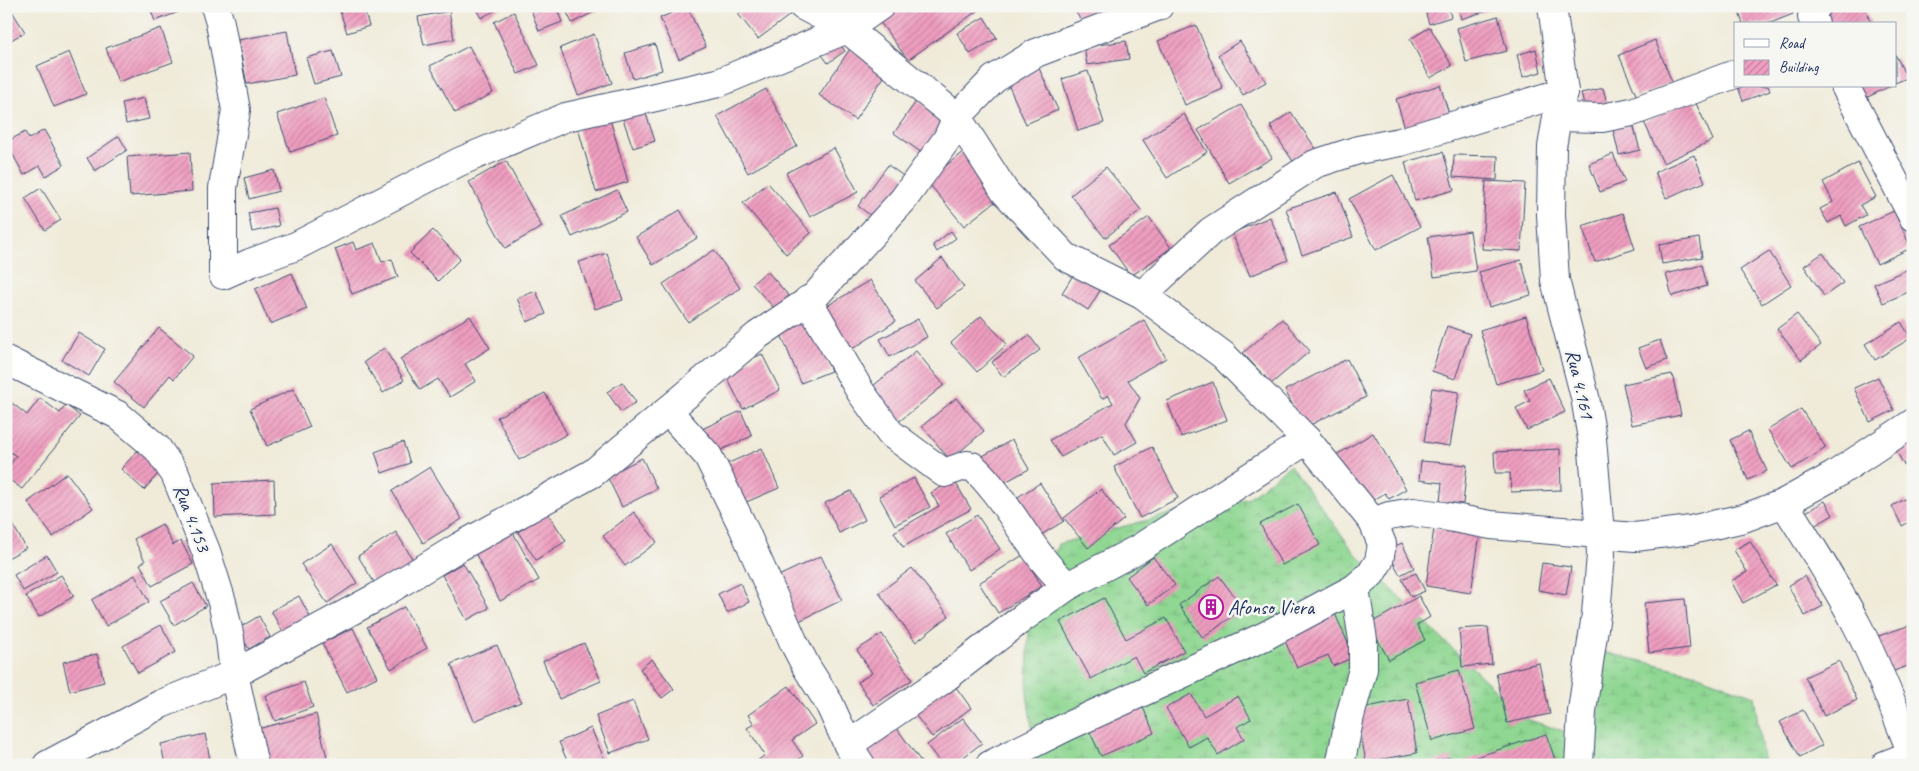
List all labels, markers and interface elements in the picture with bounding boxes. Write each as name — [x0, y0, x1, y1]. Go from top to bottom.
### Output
legend — [1734, 22, 1896, 88]
text: Road — [1779, 34, 1806, 53]
text: Building — [1779, 58, 1819, 77]
street label: Rua 4.161 — [1560, 347, 1600, 422]
street label: Rua 4.153 — [168, 481, 217, 557]
building icon: Afonso Viera — [1198, 594, 1224, 620]
place label: Afonso Viera — [1228, 595, 1316, 620]

